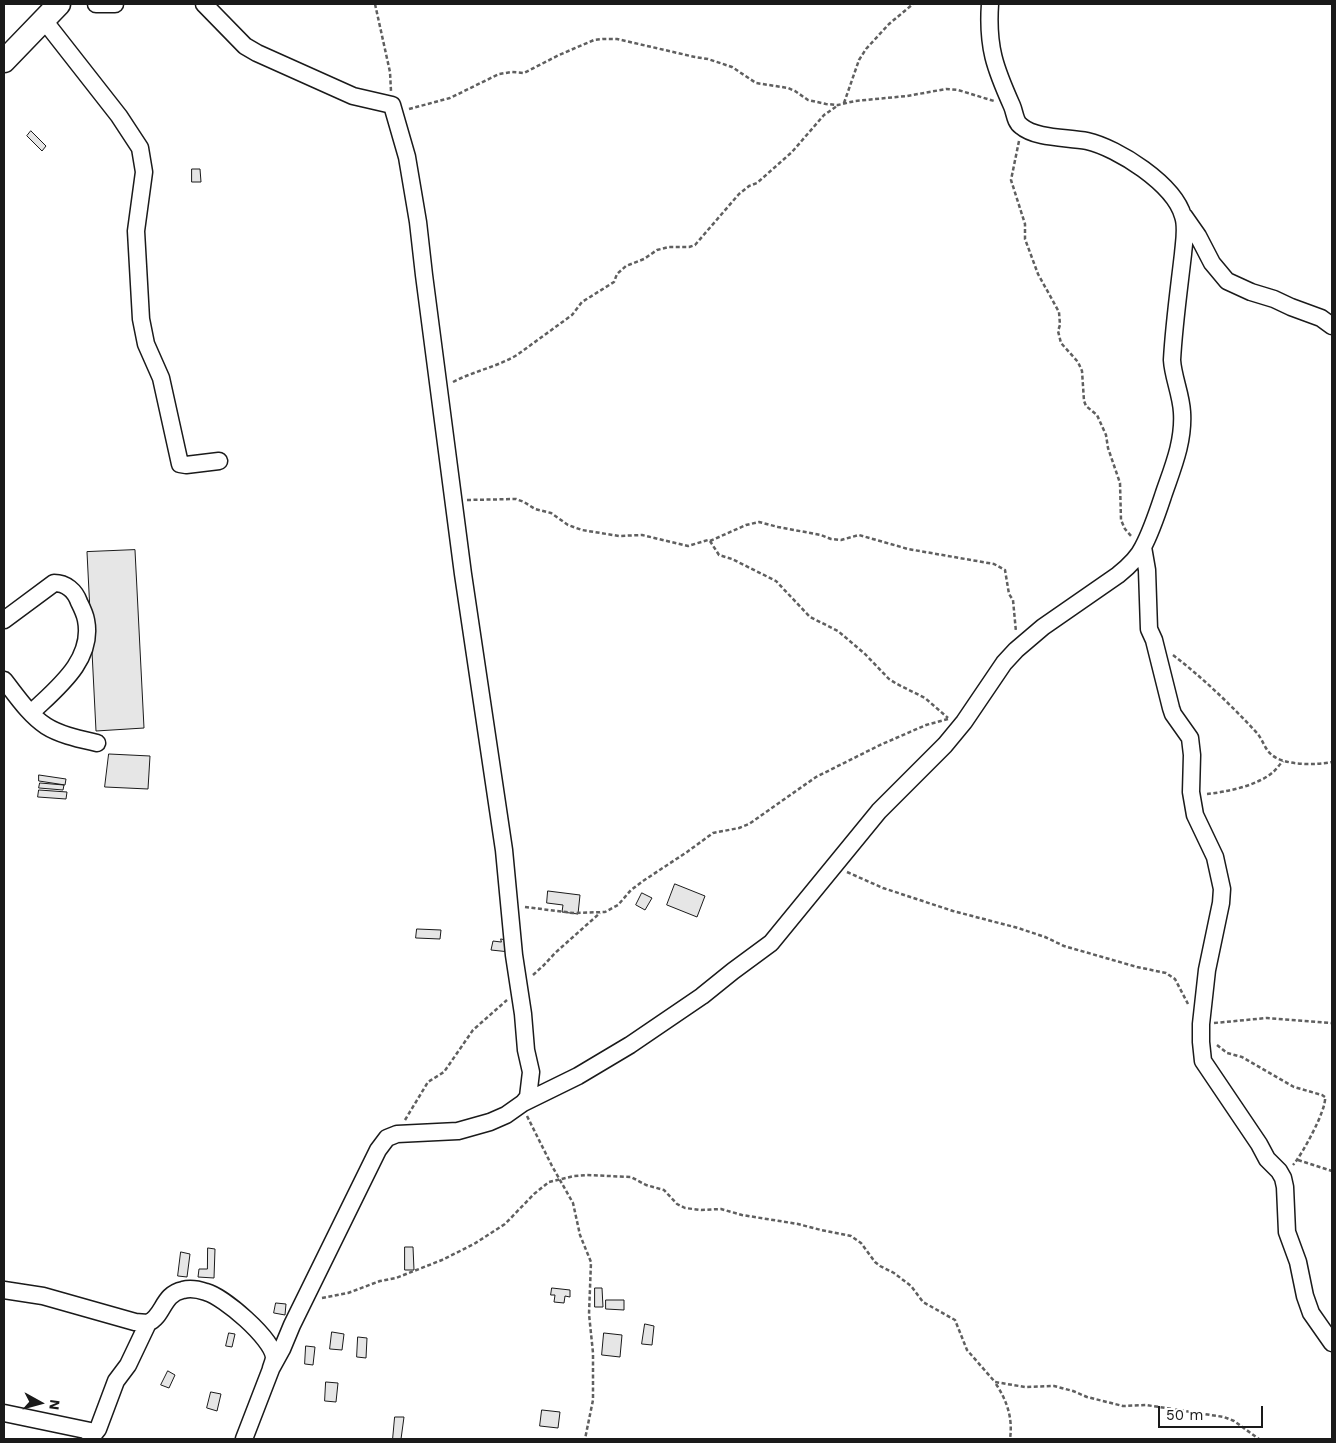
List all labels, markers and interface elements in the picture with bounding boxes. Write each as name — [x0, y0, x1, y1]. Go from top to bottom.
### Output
north arrow — [15, 1378, 65, 1428]
scale bar — [1161, 1396, 1266, 1428]
text: N — [46, 1399, 63, 1411]
text: 50 m — [1166, 1406, 1203, 1424]

